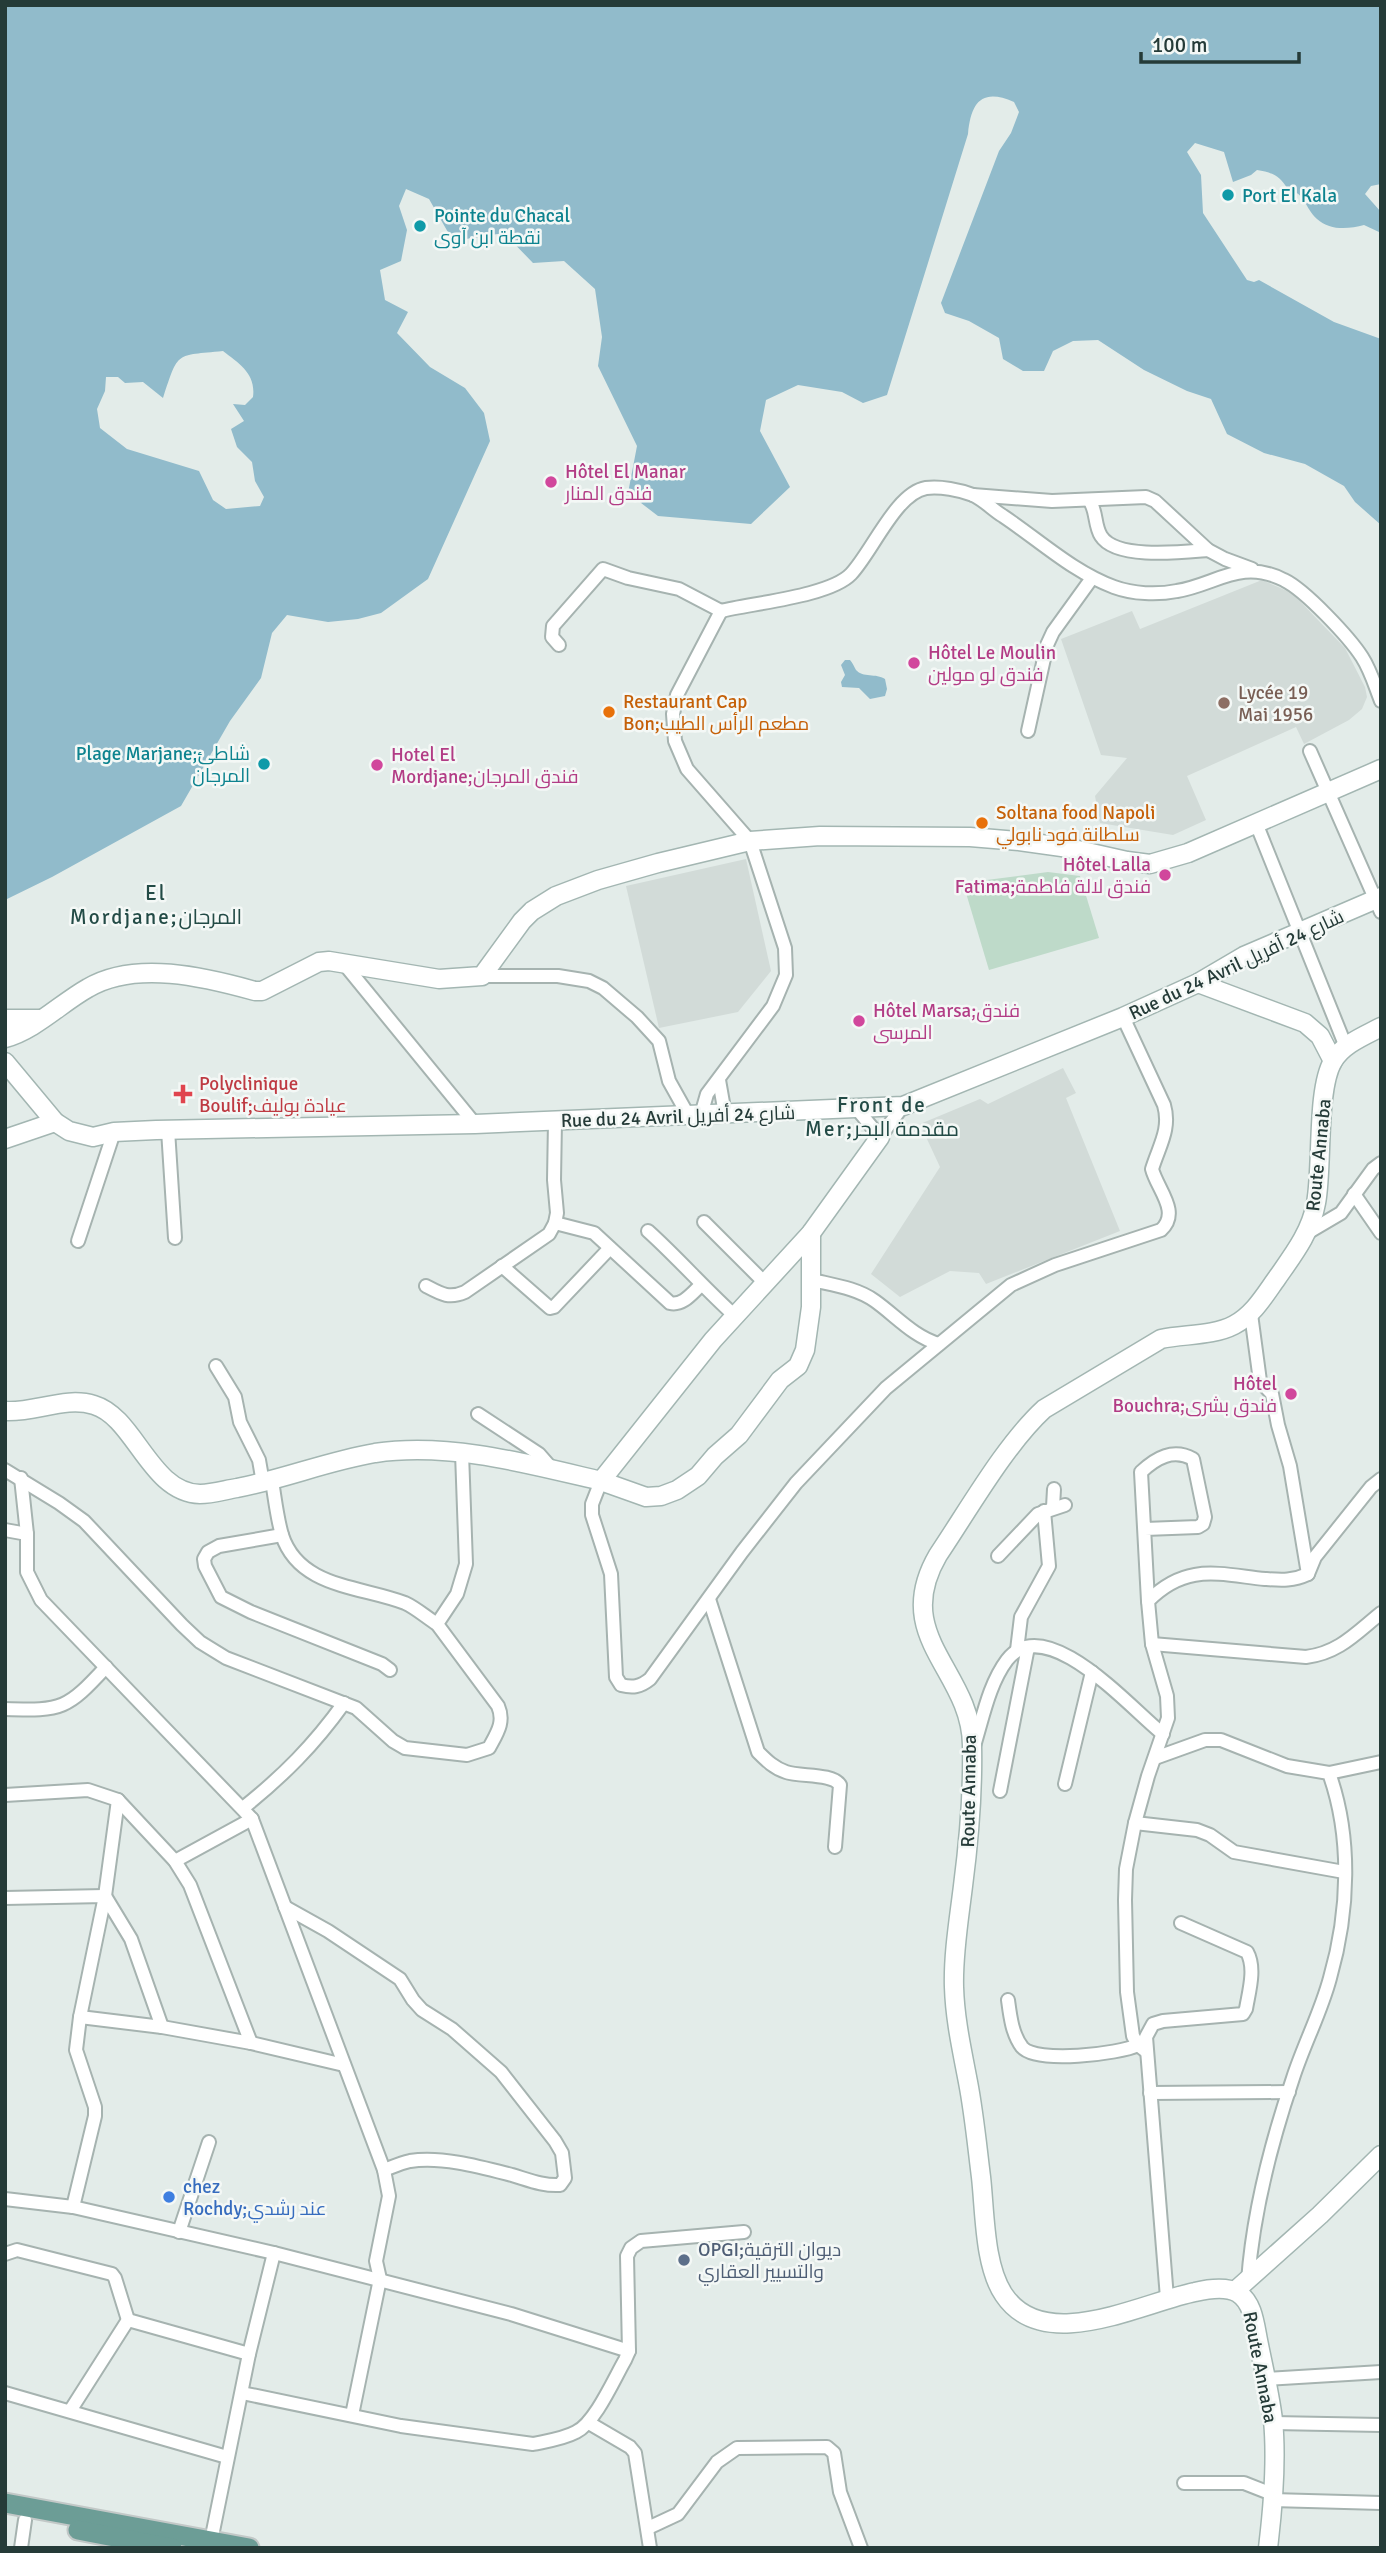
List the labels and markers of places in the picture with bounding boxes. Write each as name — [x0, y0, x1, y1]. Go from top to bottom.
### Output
place label: Port El Kala — [1242, 184, 1337, 208]
marker: Port El Kala — [1220, 187, 1236, 203]
place label: Pointe du Chacal نقطة ابن آوى — [434, 204, 570, 250]
marker: Pointe du Chacal نقطة ابن آوى — [412, 218, 428, 234]
place label: Hôtel El Manar فندق المنار — [564, 460, 686, 506]
marker: Hôtel El Manar فندق المنار — [543, 474, 559, 490]
place label: Hôtel Le Moulin فندق لو مولين — [928, 641, 1056, 687]
marker: Hôtel Le Moulin فندق لو مولين — [906, 655, 922, 671]
place label: Lycée 19 Mai 1956 — [1238, 681, 1313, 727]
place label: Restaurant Cap Bon;مطعم الرأس الطيب — [623, 690, 809, 737]
marker: Lycée 19 Mai 1956 — [1216, 695, 1232, 711]
marker: Restaurant Cap Bon;مطعم الرأس الطيب — [601, 704, 617, 720]
place label: Plage Marjane;شاطئ المرجان — [76, 742, 250, 788]
place label: Hotel El Mordjane;فندق المرجان — [391, 743, 579, 789]
marker: Plage Marjane;شاطئ المرجان — [256, 756, 272, 772]
marker: Hotel El Mordjane;فندق المرجان — [369, 757, 385, 773]
place label: Soltana food Napoli سلطانة فود نابولي — [996, 801, 1156, 849]
marker: Soltana food Napoli سلطانة فود نابولي — [974, 815, 990, 831]
place label: Hôtel Lalla Fatima;فندق لالة فاطمة — [955, 853, 1151, 899]
marker: Hôtel Lalla Fatima;فندق لالة فاطمة — [1157, 867, 1173, 883]
place label: Hôtel Marsa;فندق المرسى — [873, 999, 1020, 1045]
marker: Hôtel Marsa;فندق المرسى — [851, 1013, 867, 1029]
place label: Polyclinique Boulif;عيادة بوليف — [199, 1072, 347, 1118]
marker: Polyclinique Boulif;عيادة بوليف — [173, 1084, 193, 1104]
place label: Hôtel Bouchra;فندق بشرى — [1113, 1372, 1277, 1418]
marker: Hôtel Bouchra;فندق بشرى — [1283, 1386, 1299, 1402]
place label: chez Rochdy;عند رشدي — [183, 2175, 327, 2223]
marker: chez Rochdy;عند رشدي — [161, 2189, 177, 2205]
place label: OPGI;ديوان الترقية والتسيير العقاري — [698, 2238, 841, 2286]
marker: OPGI;ديوان الترقية والتسيير العقاري — [676, 2252, 692, 2268]

